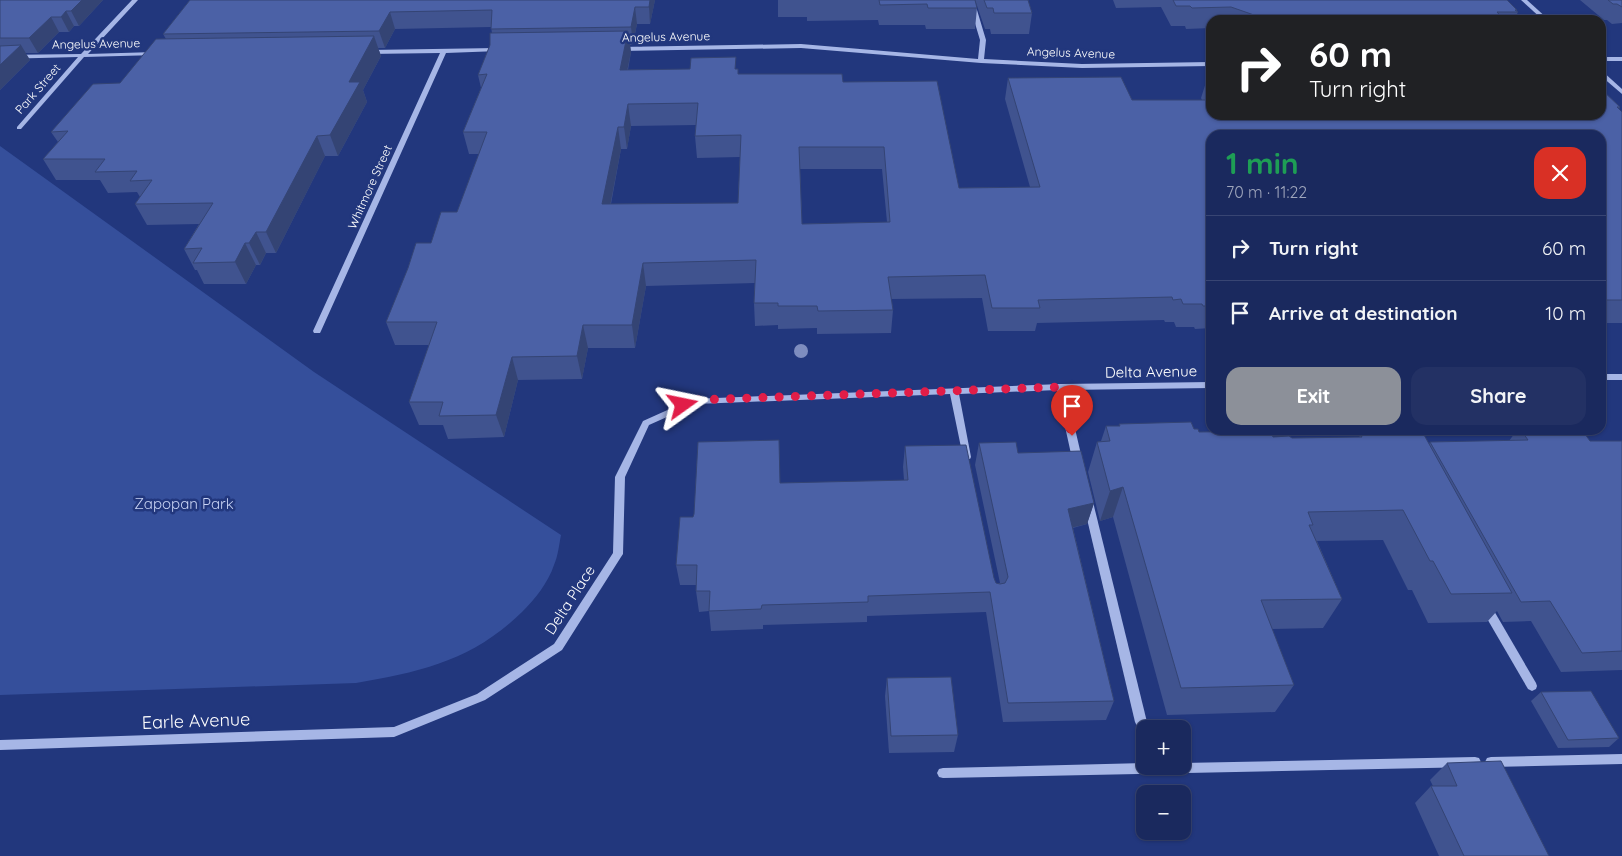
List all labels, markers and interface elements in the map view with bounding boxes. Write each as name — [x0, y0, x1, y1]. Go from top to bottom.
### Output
street label: Angelus Avenue — [622, 28, 710, 45]
text: 60 m — [1309, 32, 1392, 76]
street label: Angelus Avenue — [52, 35, 140, 52]
icon: right — [1226, 35, 1291, 100]
street label: Angelus Avenue — [1027, 43, 1116, 62]
street label: Park Street — [12, 61, 63, 117]
text: Turn right — [1309, 75, 1406, 103]
street label: Whitmore Street — [344, 142, 395, 231]
text: 1 min — [1226, 144, 1299, 182]
button: close — [1534, 147, 1586, 199]
text: 70 m · 11:22 — [1226, 182, 1307, 202]
icon: right — [1226, 234, 1254, 262]
text: Turn right — [1269, 236, 1358, 260]
text: 60 m — [1542, 236, 1586, 260]
icon: arrive — [1226, 299, 1254, 327]
text: Arrive at destination — [1269, 301, 1458, 325]
text: 10 m — [1545, 301, 1586, 325]
street label: Delta Avenue — [1105, 361, 1197, 382]
button: Exit — [1226, 367, 1401, 425]
button: Share — [1411, 367, 1586, 425]
position arrow — [656, 378, 708, 430]
pin — [1051, 385, 1093, 436]
icon: arrive — [1058, 392, 1086, 420]
park label: Zapopan Park — [134, 494, 234, 513]
street label: Delta Place — [540, 562, 599, 638]
street label: Earle Avenue — [141, 707, 251, 734]
map controls — [1136, 720, 1191, 840]
button: + — [1136, 720, 1191, 775]
button: − — [1136, 785, 1191, 840]

